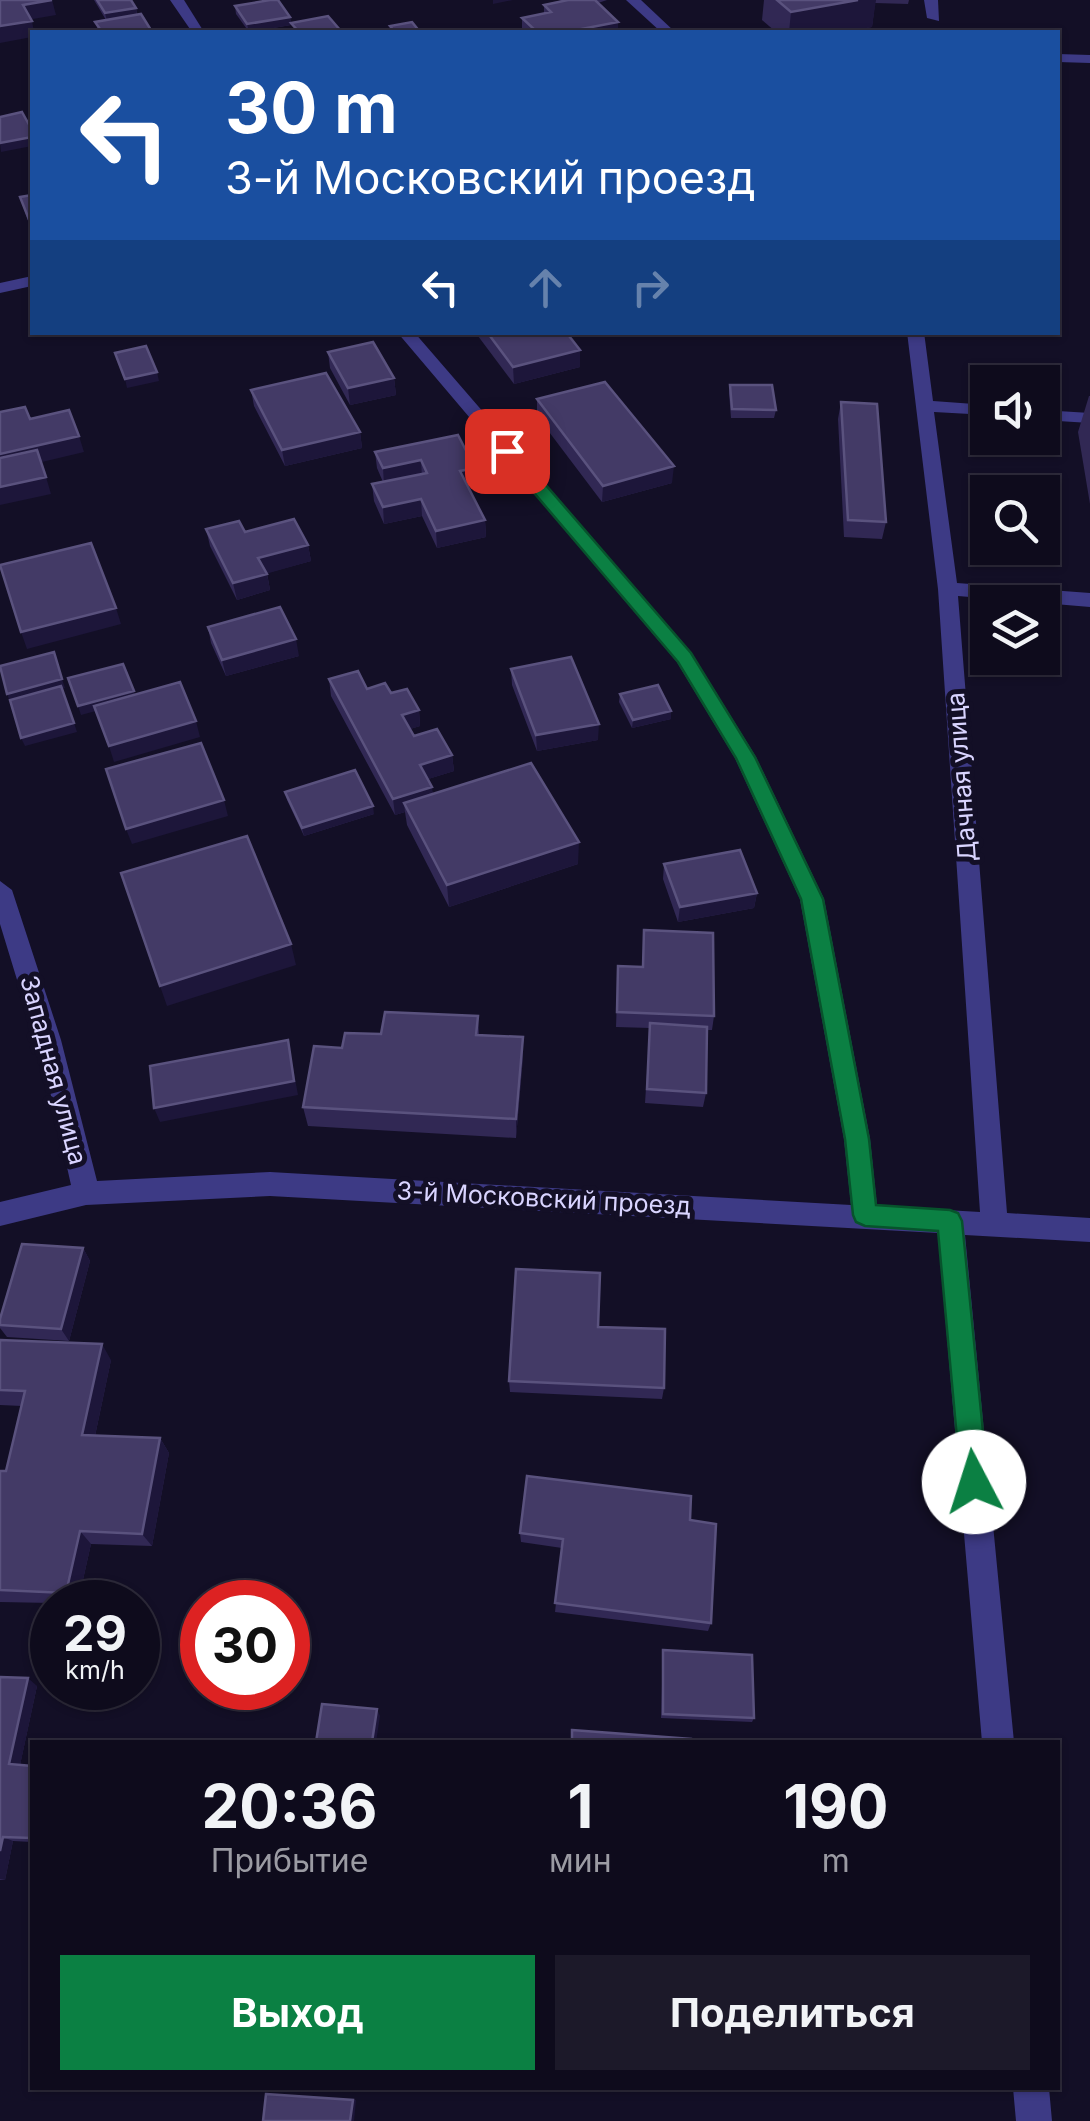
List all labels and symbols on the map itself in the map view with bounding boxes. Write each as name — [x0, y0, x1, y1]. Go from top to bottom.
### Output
pin — [465, 409, 550, 494]
street label: Дачная улица — [940, 691, 982, 863]
street label: Западная улица — [14, 972, 94, 1168]
street label: 3-й Московский проезд — [396, 1175, 692, 1221]
position arrow — [922, 1430, 1026, 1534]
speed limit sign: 30 — [180, 1580, 310, 1710]

